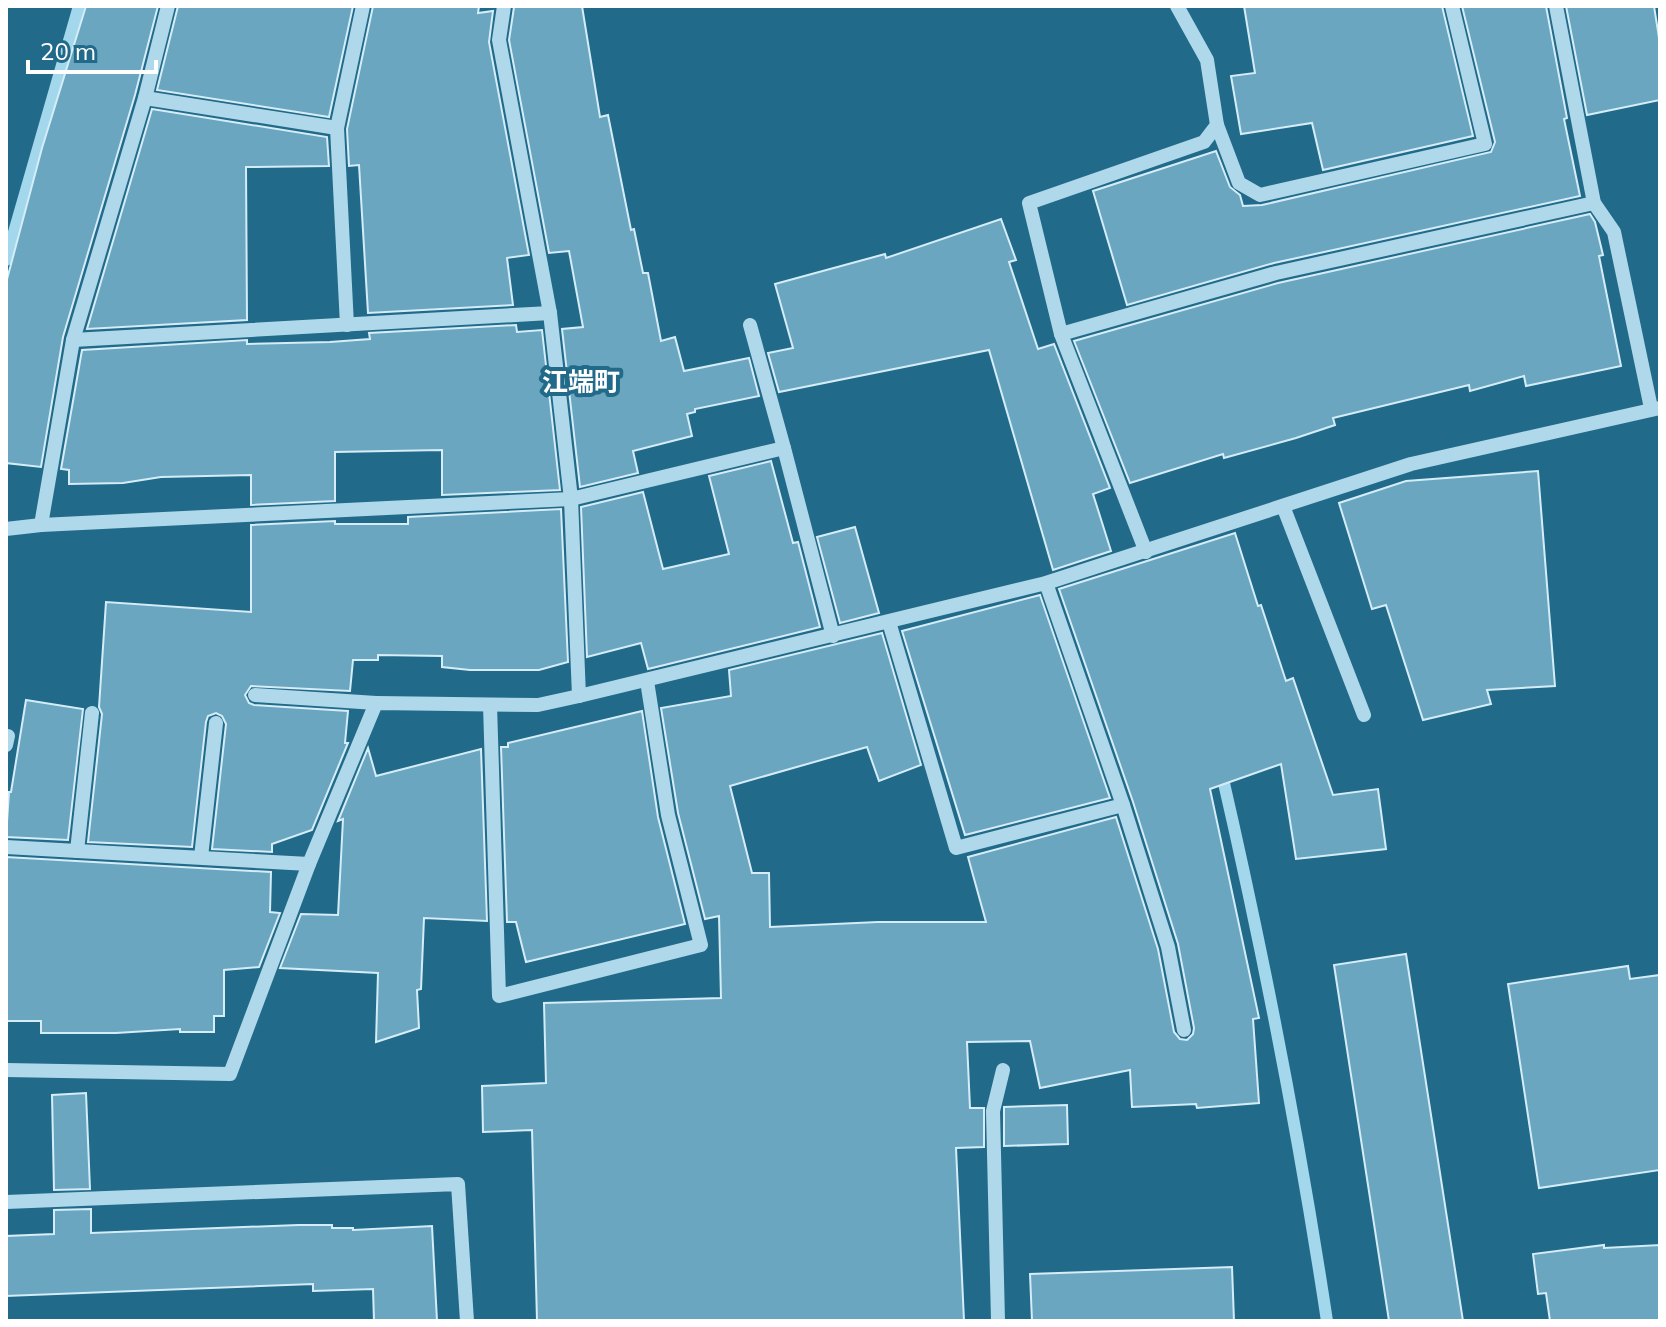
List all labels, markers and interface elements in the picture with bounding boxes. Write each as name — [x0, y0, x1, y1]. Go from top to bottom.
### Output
scale bar — [28, 24, 156, 74]
text: 20 m — [40, 36, 96, 66]
district label: 江端町 — [542, 365, 620, 398]

